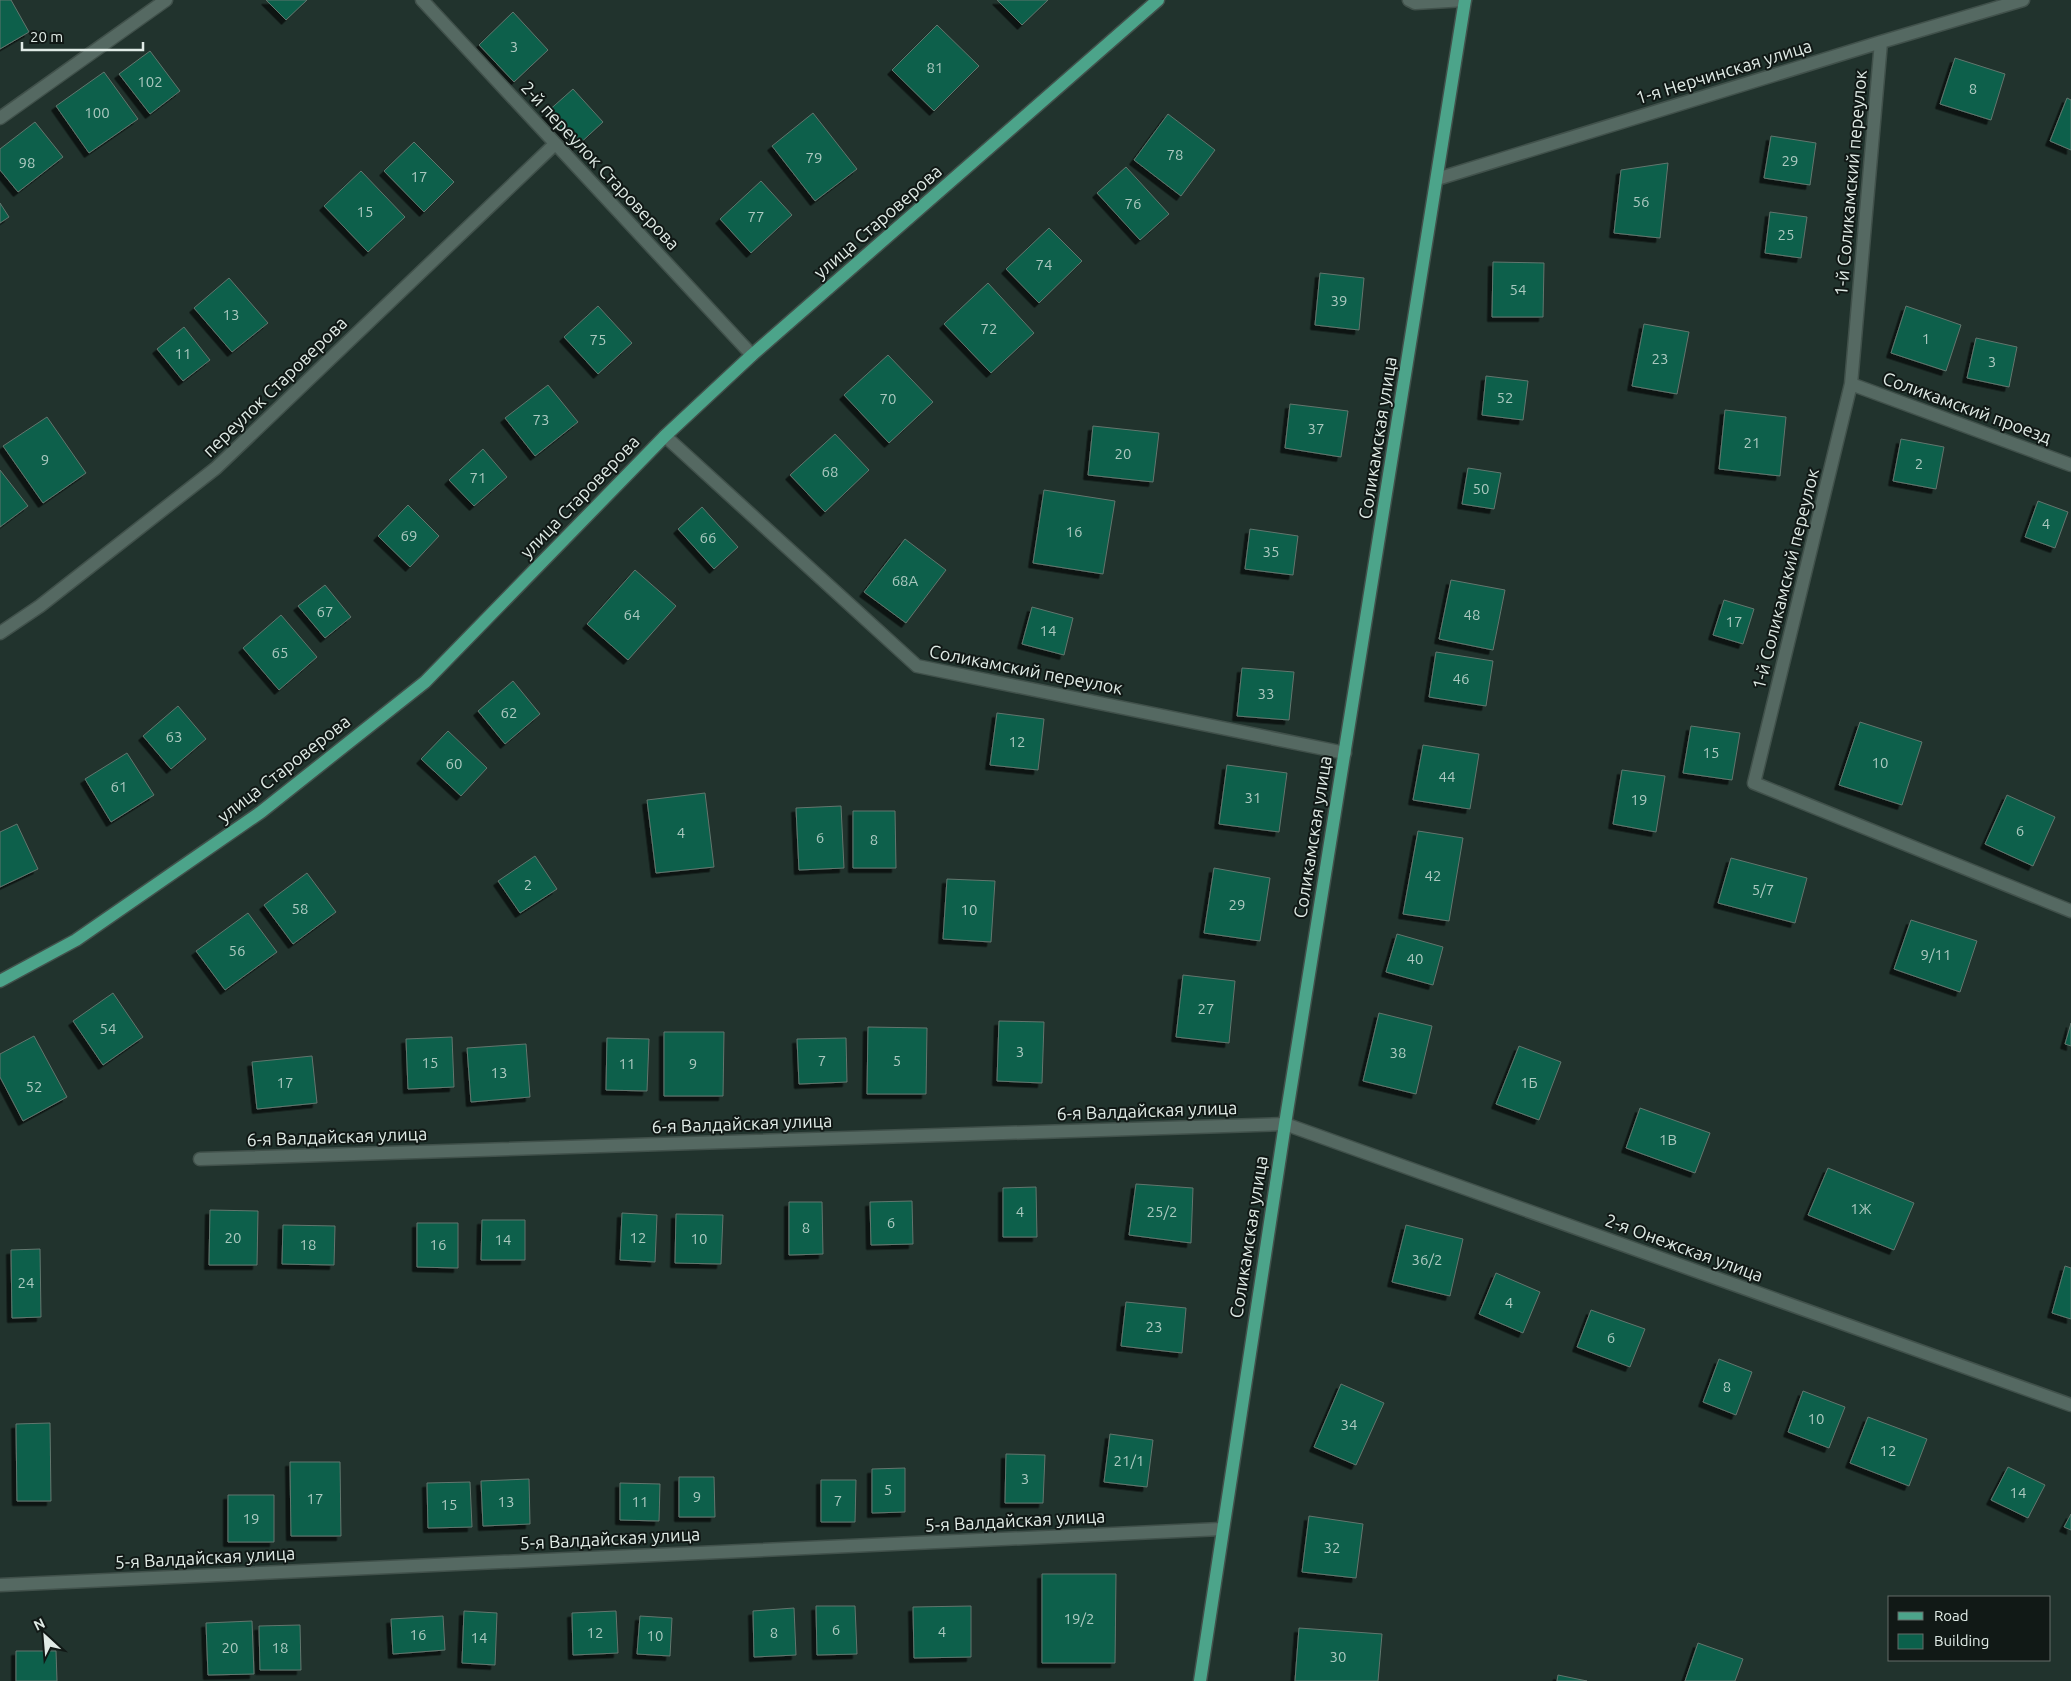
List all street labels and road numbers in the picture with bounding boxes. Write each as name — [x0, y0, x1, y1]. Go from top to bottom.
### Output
street label: 1-я Нерчинская улица — [1633, 35, 1814, 107]
street label: 1-й Соликамский переулок — [1830, 69, 1870, 297]
street label: 2-й переулок Староверова — [517, 77, 684, 254]
street label: улица Староверова — [809, 160, 945, 282]
street label: переулок Староверова — [198, 312, 351, 460]
street label: Соликамская улица — [1354, 355, 1400, 521]
street label: Соликамский проезд — [1880, 367, 2055, 447]
street label: улица Староверова — [516, 431, 643, 562]
street label: 1-й Соликамский переулок — [1748, 466, 1822, 691]
street label: Соликамский переулок — [928, 640, 1125, 698]
street label: улица Староверова — [213, 710, 354, 826]
street label: Соликамская улица — [1289, 754, 1335, 920]
street label: 6-я Валдайская улица — [1056, 1097, 1238, 1123]
street label: 6-я Валдайская улица — [651, 1110, 833, 1136]
street label: 6-я Валдайская улица — [246, 1123, 428, 1149]
street label: Соликамская улица — [1225, 1154, 1271, 1320]
street label: 2-я Онежская улица — [1603, 1209, 1766, 1285]
street label: 5-я Валдайская улица — [924, 1505, 1106, 1535]
street label: 5-я Валдайская улица — [519, 1523, 701, 1553]
street label: 5-я Валдайская улица — [114, 1542, 296, 1572]

